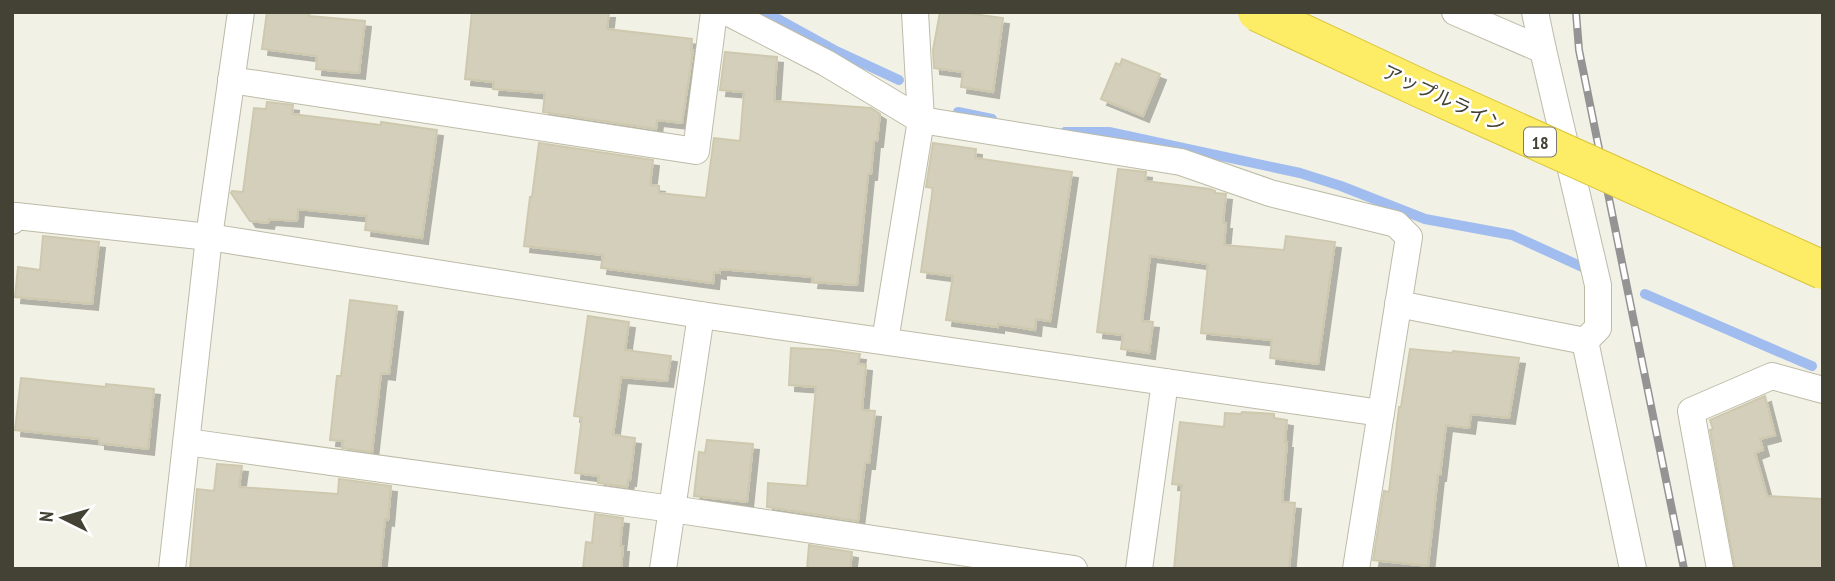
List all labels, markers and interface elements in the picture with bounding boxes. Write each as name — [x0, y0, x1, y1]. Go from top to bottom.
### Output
street label: アップルライン — [1379, 59, 1509, 137]
road number: 18 — [1524, 127, 1556, 156]
north arrow — [28, 483, 98, 553]
text: N — [34, 510, 58, 523]

